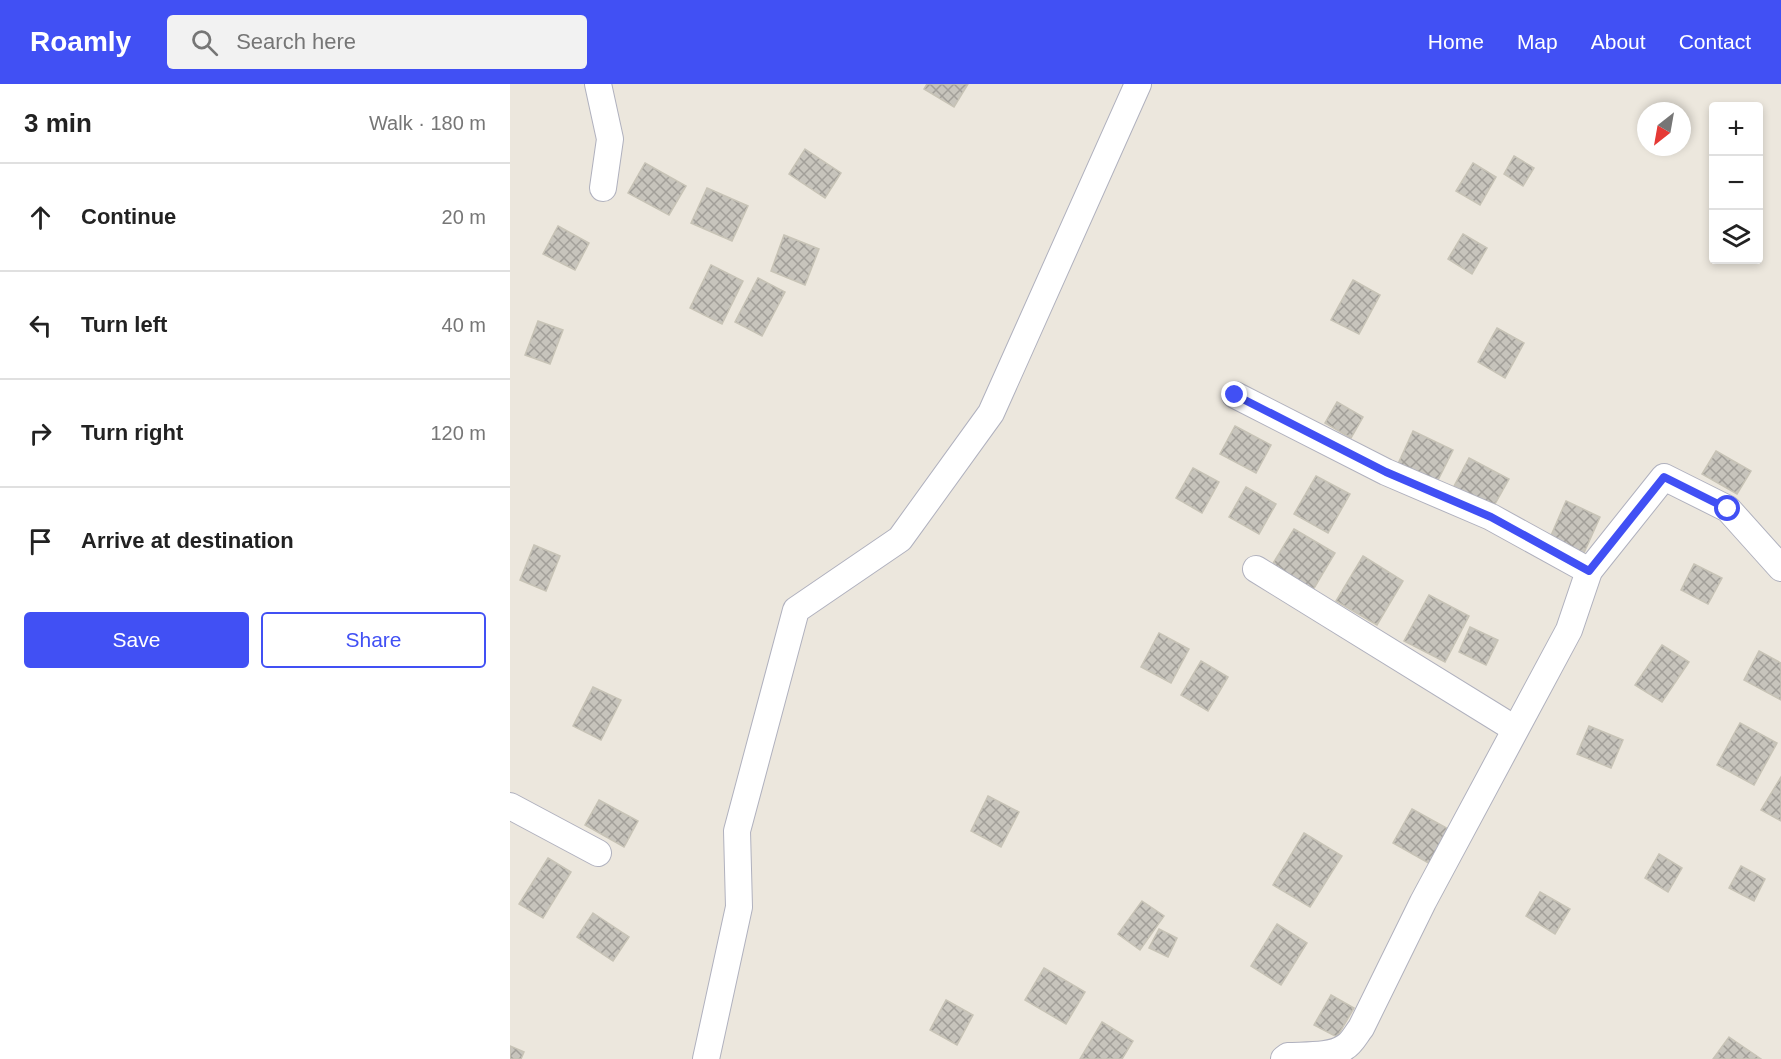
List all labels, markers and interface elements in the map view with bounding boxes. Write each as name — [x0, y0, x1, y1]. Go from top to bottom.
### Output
search box — [167, 15, 587, 69]
text: Roamly — [30, 26, 131, 57]
icon: search — [188, 26, 221, 59]
text: Search here — [236, 29, 356, 54]
text: Home — [1428, 30, 1484, 53]
text: Map — [1517, 30, 1558, 53]
text: About — [1591, 30, 1646, 53]
text: Contact — [1679, 30, 1751, 53]
north arrow — [1637, 102, 1691, 156]
map controls — [1709, 102, 1763, 264]
button: + — [1709, 102, 1763, 156]
text: 3 min — [24, 108, 92, 138]
text: Walk · 180 m — [369, 112, 486, 134]
button: − — [1709, 156, 1763, 210]
icon: ahead — [24, 201, 57, 234]
text: Continue — [81, 204, 176, 229]
text: 20 m — [442, 206, 486, 228]
button: layers — [1709, 210, 1763, 264]
icon: left — [24, 309, 57, 342]
text: Turn left — [81, 312, 167, 337]
text: 40 m — [442, 314, 486, 336]
route end — [1221, 381, 1247, 407]
icon: right — [24, 417, 57, 450]
text: Turn right — [81, 420, 183, 445]
text: 120 m — [430, 422, 486, 444]
route start — [1714, 495, 1740, 521]
icon: arrive — [24, 525, 57, 558]
text: Arrive at destination — [81, 528, 294, 553]
button: Save — [24, 612, 249, 668]
button: Share — [261, 612, 486, 668]

